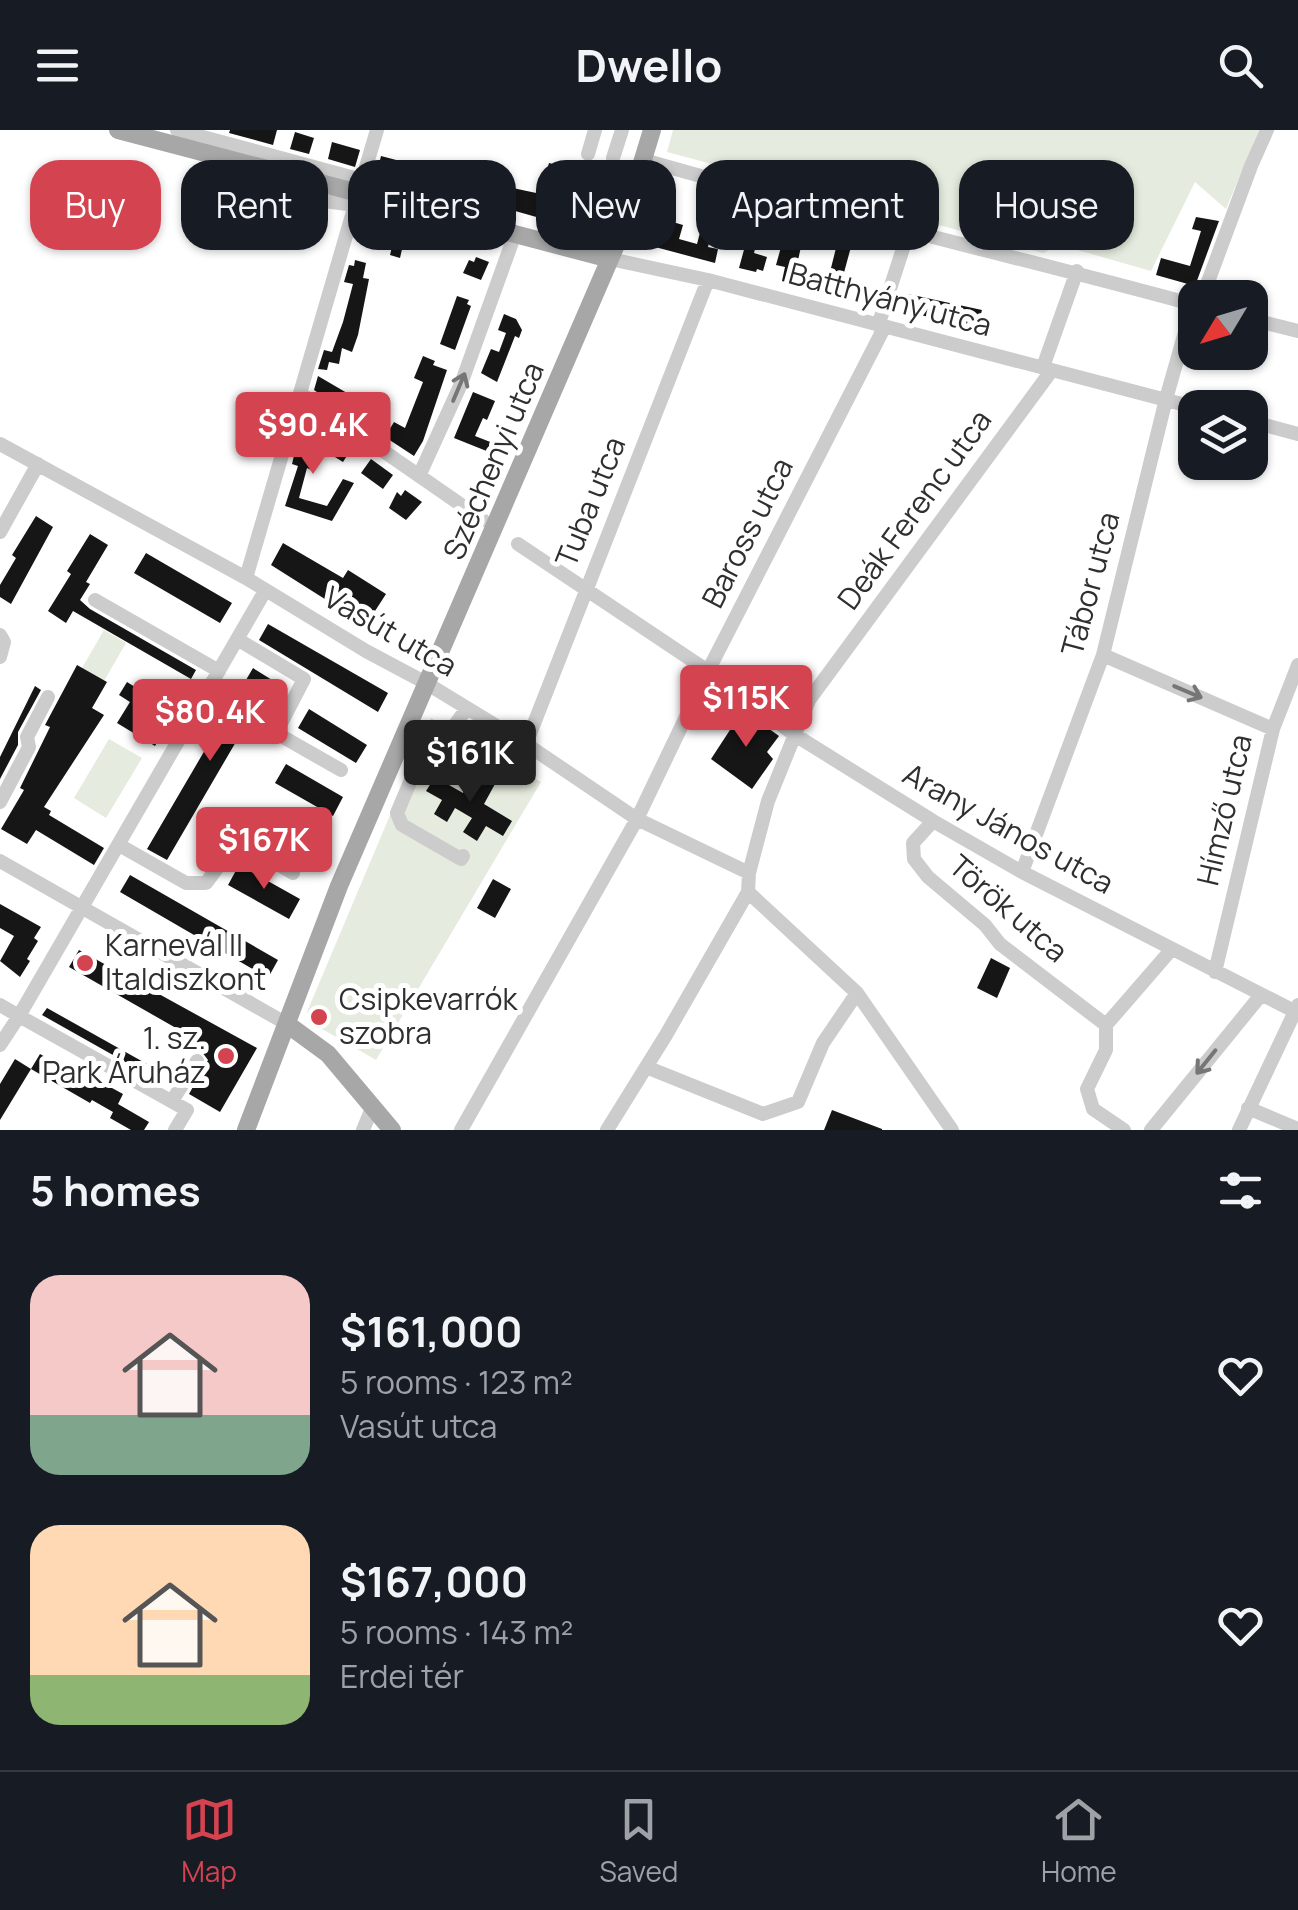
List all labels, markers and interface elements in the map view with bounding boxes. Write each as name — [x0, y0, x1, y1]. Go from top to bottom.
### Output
text: Dwello — [576, 34, 722, 96]
icon: menu — [30, 38, 85, 93]
icon: search — [1213, 38, 1268, 93]
chip: Buy — [30, 160, 161, 250]
chip: Rent — [181, 160, 328, 250]
chip: Filters — [348, 160, 516, 250]
chip: New — [536, 160, 676, 250]
chip: Apartment — [696, 160, 939, 250]
chip: House — [959, 160, 1134, 250]
street label: Batthyány utca — [784, 252, 996, 345]
north arrow — [1178, 280, 1268, 370]
map controls — [1178, 280, 1268, 480]
street label: Széchenyi utca — [433, 355, 553, 566]
one-way arrow — [451, 372, 469, 403]
button: layers — [1178, 390, 1268, 480]
pin: $90.4K — [232, 392, 394, 477]
street label: Deák Ferenc utca — [827, 401, 1000, 617]
text: $90.4K — [258, 402, 368, 446]
street label: Tuba utca — [545, 430, 634, 573]
street label: Baross utca — [691, 450, 802, 614]
street label: Tábor utca — [1051, 507, 1128, 660]
street label: Vasút utca — [317, 576, 465, 685]
pin: $115K — [676, 665, 816, 750]
text: $115K — [702, 675, 790, 719]
pin: $80.4K — [129, 679, 291, 764]
one-way arrow — [1172, 684, 1203, 702]
text: $80.4K — [155, 689, 265, 733]
pin: $161K — [400, 720, 540, 805]
text: $161K — [426, 730, 514, 774]
street label: Hímző utca — [1186, 730, 1261, 889]
street label: Arany János utca — [896, 753, 1121, 903]
pin: $167K — [194, 807, 334, 892]
text: $167K — [218, 817, 310, 861]
street label: Török utca — [941, 845, 1077, 971]
place label: Karnevál II Italdiszkont — [105, 924, 266, 999]
marker: Karnevál II Italdiszkont — [74, 952, 96, 974]
place label: Csipkevarrók szobra — [339, 978, 519, 1053]
marker: Csipkevarrók szobra — [308, 1006, 330, 1028]
place label: 1. sz. Park Áruház — [42, 1017, 206, 1092]
marker: 1. sz. Park Áruház — [215, 1045, 237, 1067]
one-way arrow — [1195, 1049, 1217, 1075]
text: 5 homes — [30, 1161, 201, 1219]
icon: filters — [1213, 1163, 1268, 1218]
text: $161,000 — [340, 1302, 523, 1360]
icon: home — [110, 1315, 230, 1435]
icon: heart — [1213, 1348, 1268, 1403]
text: 5 rooms · 123 m² — [340, 1360, 573, 1404]
text: Vasút utca — [340, 1404, 497, 1448]
text: $167,000 — [340, 1552, 528, 1610]
icon: home — [110, 1565, 230, 1685]
icon: heart — [1213, 1598, 1268, 1653]
text: 5 rooms · 143 m² — [340, 1610, 573, 1654]
text: Erdei tér — [340, 1654, 464, 1698]
tab: Map — [181, 1792, 237, 1890]
tab: Saved — [600, 1792, 678, 1890]
tab: Home — [1041, 1792, 1117, 1890]

